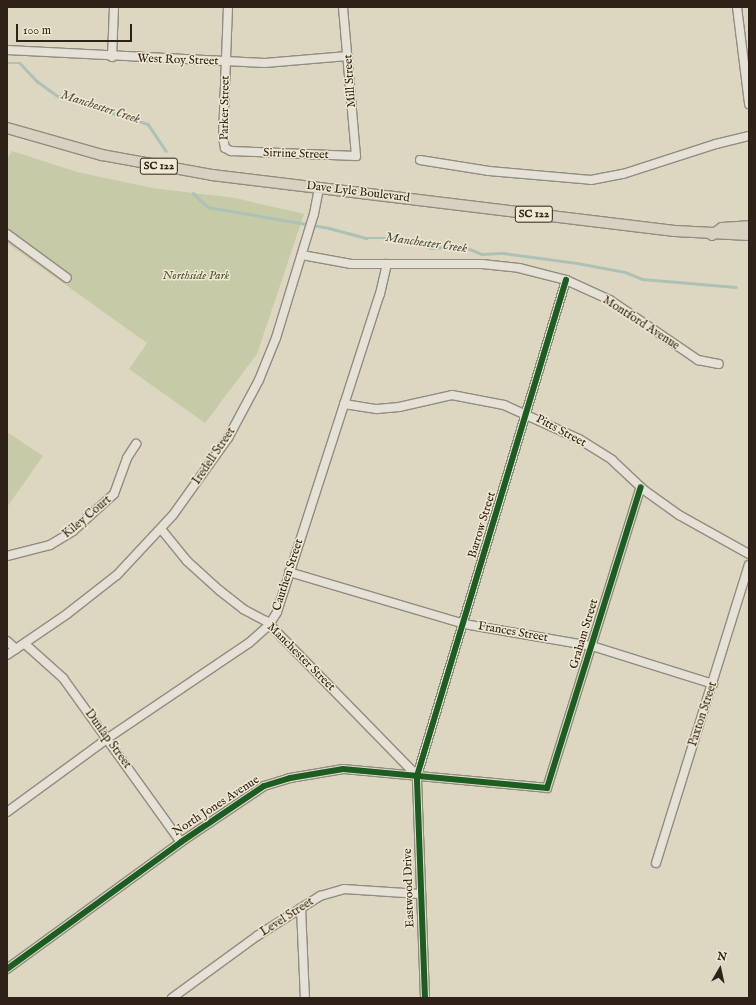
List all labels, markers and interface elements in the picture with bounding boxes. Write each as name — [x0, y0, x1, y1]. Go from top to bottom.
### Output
scale bar — [18, 16, 134, 42]
text: 100 m — [23, 23, 51, 38]
street label: West Roy Street — [137, 51, 219, 69]
street label: Mill Street — [341, 54, 359, 108]
street label: Parker Street — [217, 75, 233, 141]
water label: Manchester Creek — [58, 88, 142, 128]
street label: Sirrine Street — [263, 146, 329, 162]
road number: SC 122 — [139, 157, 179, 175]
street label: Dave Lyle Boulevard — [305, 179, 411, 205]
road number: SC 122 — [514, 205, 554, 223]
water label: Manchester Creek — [384, 231, 468, 257]
park label: Northside Park — [163, 269, 229, 283]
street label: Montford Avenue — [600, 293, 682, 353]
street label: Pitts Street — [533, 412, 589, 450]
street label: Iredell Street — [190, 425, 238, 487]
street label: Barrow Street — [465, 490, 499, 560]
street label: Kiley Court — [60, 493, 114, 541]
street label: Cauthen Street — [270, 537, 306, 613]
street label: Graham Street — [567, 597, 601, 671]
street label: Frances Street — [477, 619, 549, 645]
street label: Manchester Street — [264, 620, 338, 694]
street label: Paxton Street — [686, 680, 720, 748]
street label: Dunlap Street — [82, 707, 134, 771]
street label: North Jones Avenue — [170, 773, 262, 839]
street label: Eastwood Drive — [400, 848, 418, 928]
street label: Level Street — [258, 894, 316, 940]
north arrow — [700, 949, 740, 989]
text: N — [716, 949, 728, 965]

